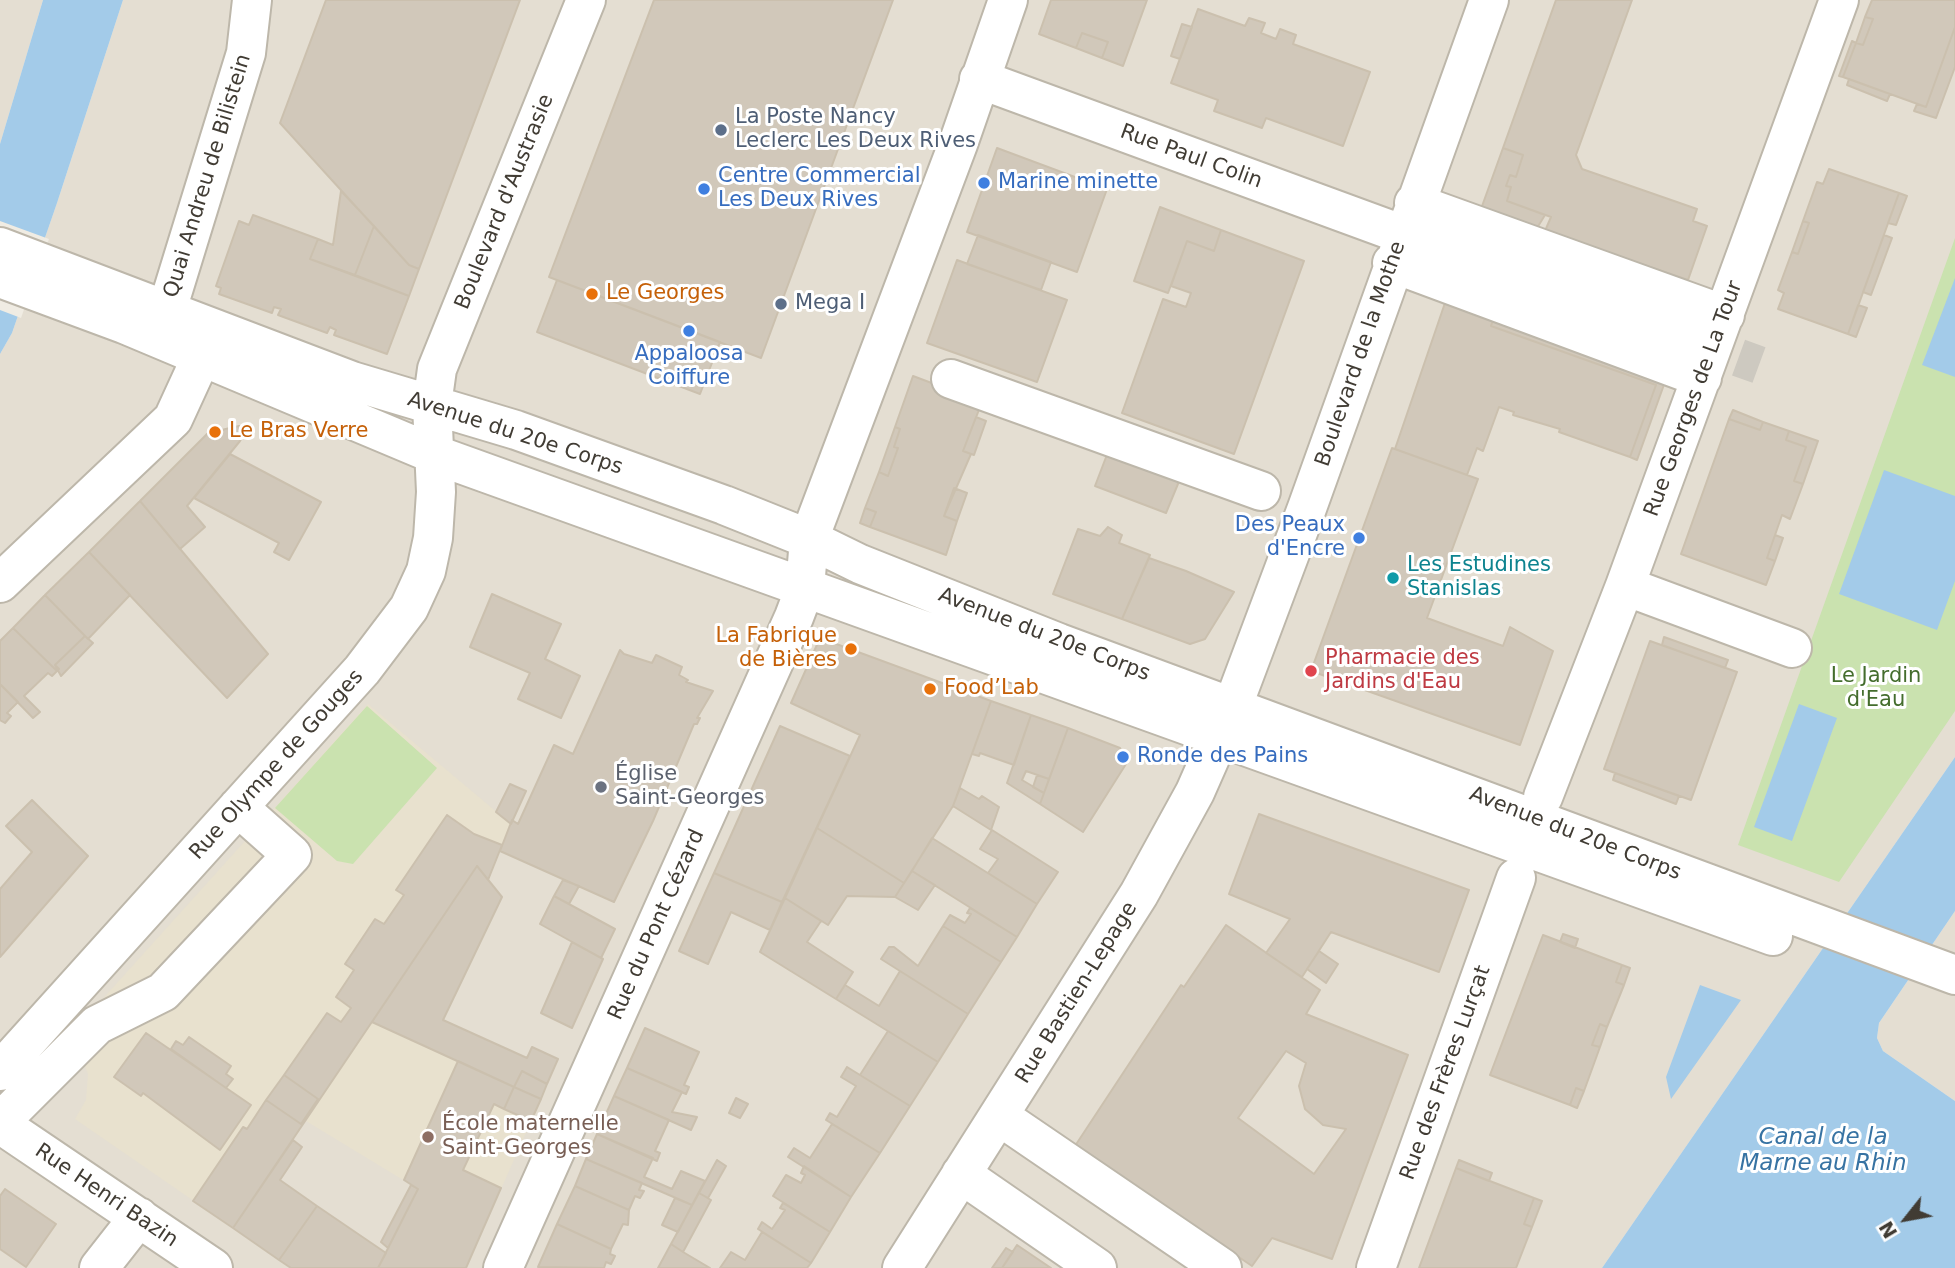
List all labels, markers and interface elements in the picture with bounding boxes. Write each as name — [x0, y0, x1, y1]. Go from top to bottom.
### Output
street label: Quai Andreu de Bilistein — [159, 51, 257, 301]
street label: Boulevard d'Austrasie — [450, 91, 560, 313]
place label: La Poste Nancy Leclerc Les Deux Rives — [735, 105, 976, 155]
street label: Rue Paul Colin — [1116, 120, 1266, 194]
marker: La Poste Nancy Leclerc Les Deux Rives — [713, 122, 729, 138]
place label: Centre Commercial Les Deux Rives — [718, 164, 920, 214]
place label: Marine minette — [998, 170, 1158, 196]
marker: Marine minette — [976, 175, 992, 191]
marker: Centre Commercial Les Deux Rives — [696, 181, 712, 197]
street label: Boulevard de la Mothe — [1311, 238, 1411, 470]
street label: Rue Georges de La Tour — [1640, 278, 1748, 520]
place label: Le Georges — [606, 281, 724, 307]
marker: Le Georges — [584, 286, 600, 302]
place label: Mega I — [795, 291, 865, 317]
marker: Mega I — [773, 296, 789, 312]
marker: Appaloosa Coiffure — [681, 323, 697, 339]
place label: Appaloosa Coiffure — [634, 342, 744, 392]
street label: Avenue du 20e Corps — [404, 387, 626, 481]
place label: Le Bras Verre — [229, 419, 368, 445]
marker: Le Bras Verre — [207, 424, 223, 440]
place label: Des Peaux d'Encre — [1235, 513, 1345, 563]
marker: Des Peaux d'Encre — [1351, 530, 1367, 546]
place label: Les Estudines Stanislas — [1407, 553, 1551, 603]
marker: Les Estudines Stanislas — [1385, 570, 1401, 586]
street label: Avenue du 20e Corps — [935, 583, 1153, 687]
place label: La Fabrique de Bières — [715, 624, 837, 674]
marker: La Fabrique de Bières — [843, 641, 859, 657]
place label: Pharmacie des Jardins d'Eau — [1325, 646, 1480, 696]
marker: Pharmacie des Jardins d'Eau — [1303, 663, 1319, 679]
park label: Le Jardin d'Eau — [1831, 664, 1921, 714]
street label: Rue Olympe de Gouges — [185, 665, 369, 865]
place label: Food’Lab — [944, 676, 1039, 702]
marker: Food’Lab — [922, 681, 938, 697]
place label: Ronde des Pains — [1137, 744, 1308, 770]
marker: Ronde des Pains — [1115, 749, 1131, 765]
place label: Église Saint-Georges — [615, 762, 764, 812]
marker: Église Saint-Georges — [593, 779, 609, 795]
street label: Avenue du 20e Corps — [1466, 782, 1684, 886]
street label: Rue du Pont Cézard — [604, 826, 710, 1024]
street label: Rue Bastien-Lepage — [1011, 898, 1143, 1088]
street label: Rue des Frères Lurçat — [1395, 962, 1497, 1184]
place label: École maternelle Saint-Georges — [442, 1112, 619, 1162]
water label: Canal de la Marne au Rhin — [1740, 1124, 1906, 1178]
marker: École maternelle Saint-Georges — [420, 1129, 436, 1145]
street label: Rue Henri Bazin — [30, 1139, 182, 1253]
north arrow — [1871, 1184, 1941, 1254]
text: N — [1874, 1217, 1902, 1242]

